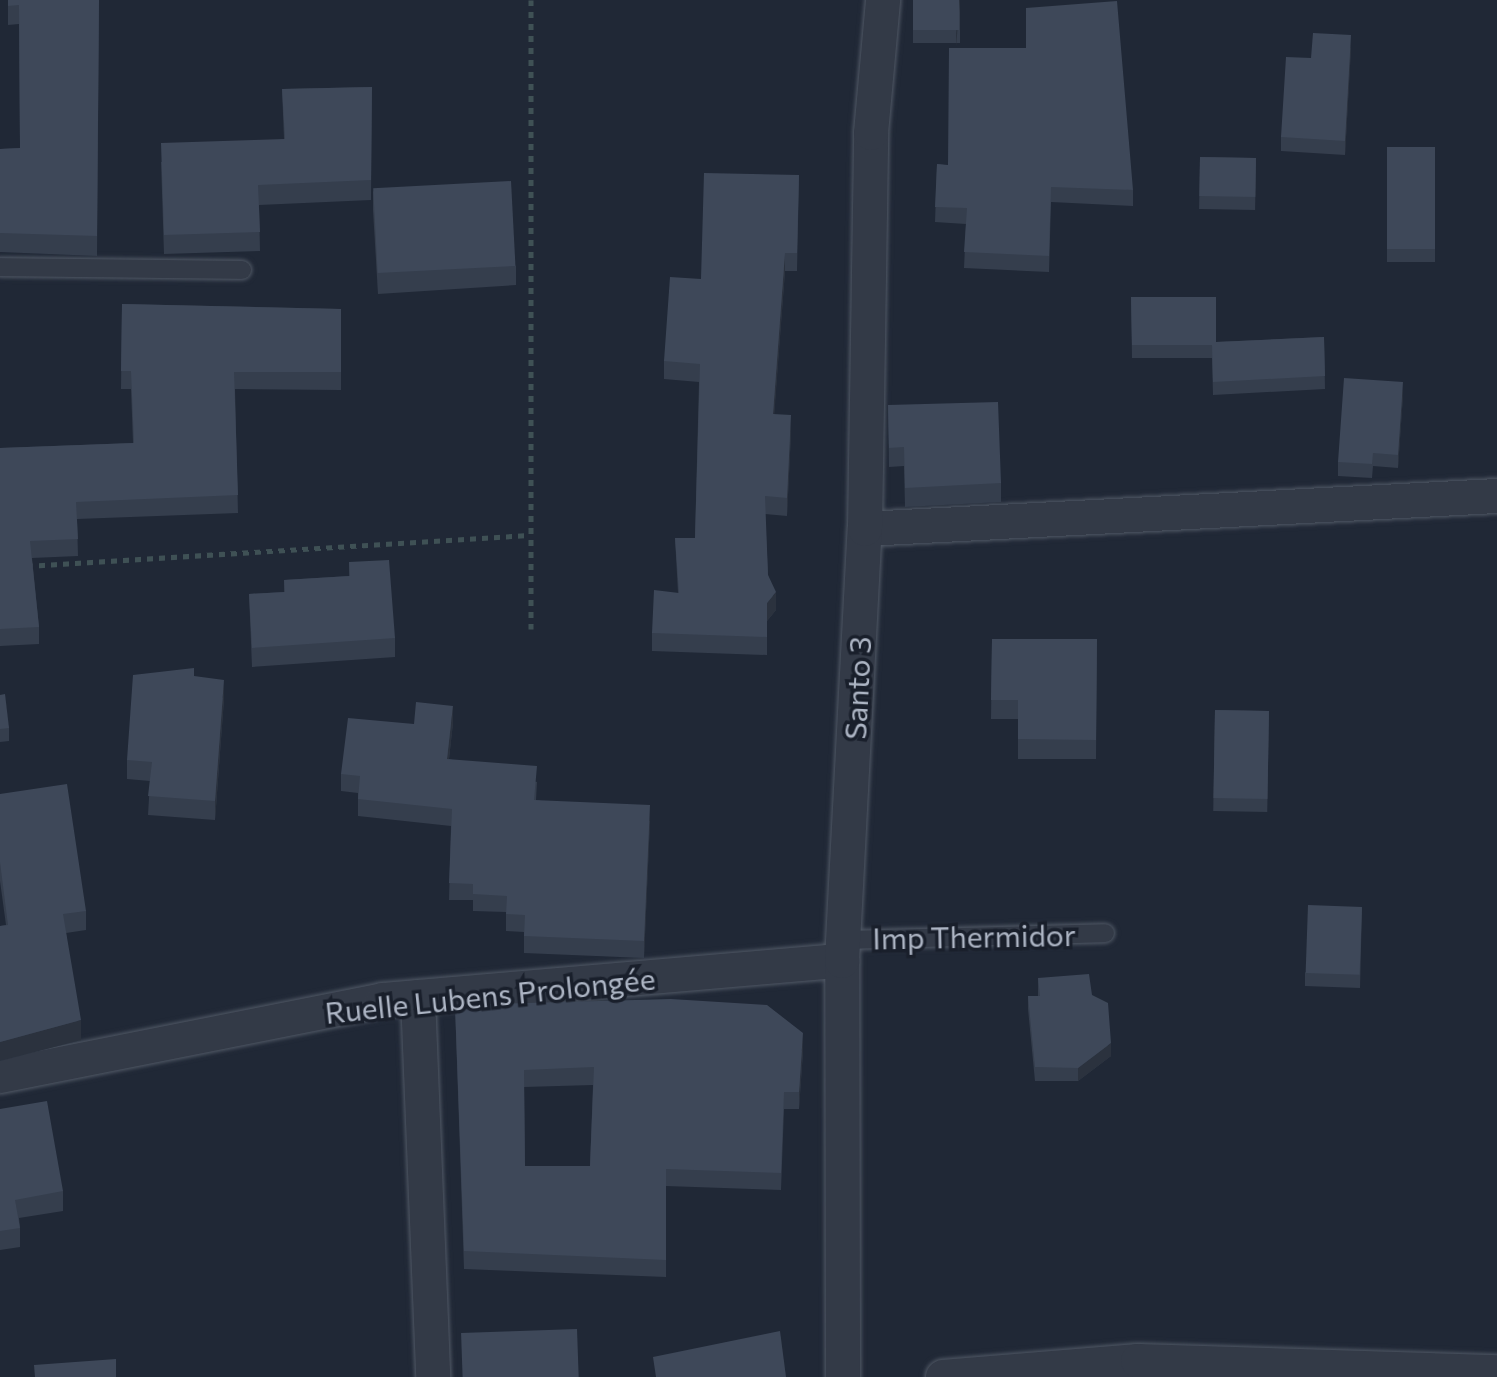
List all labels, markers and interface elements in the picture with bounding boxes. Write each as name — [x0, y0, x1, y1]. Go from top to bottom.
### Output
street label: Santo 3 — [836, 635, 878, 741]
street label: Imp Thermidor — [872, 916, 1076, 956]
street label: Ruelle Lubens Prolongée — [323, 960, 657, 1030]

